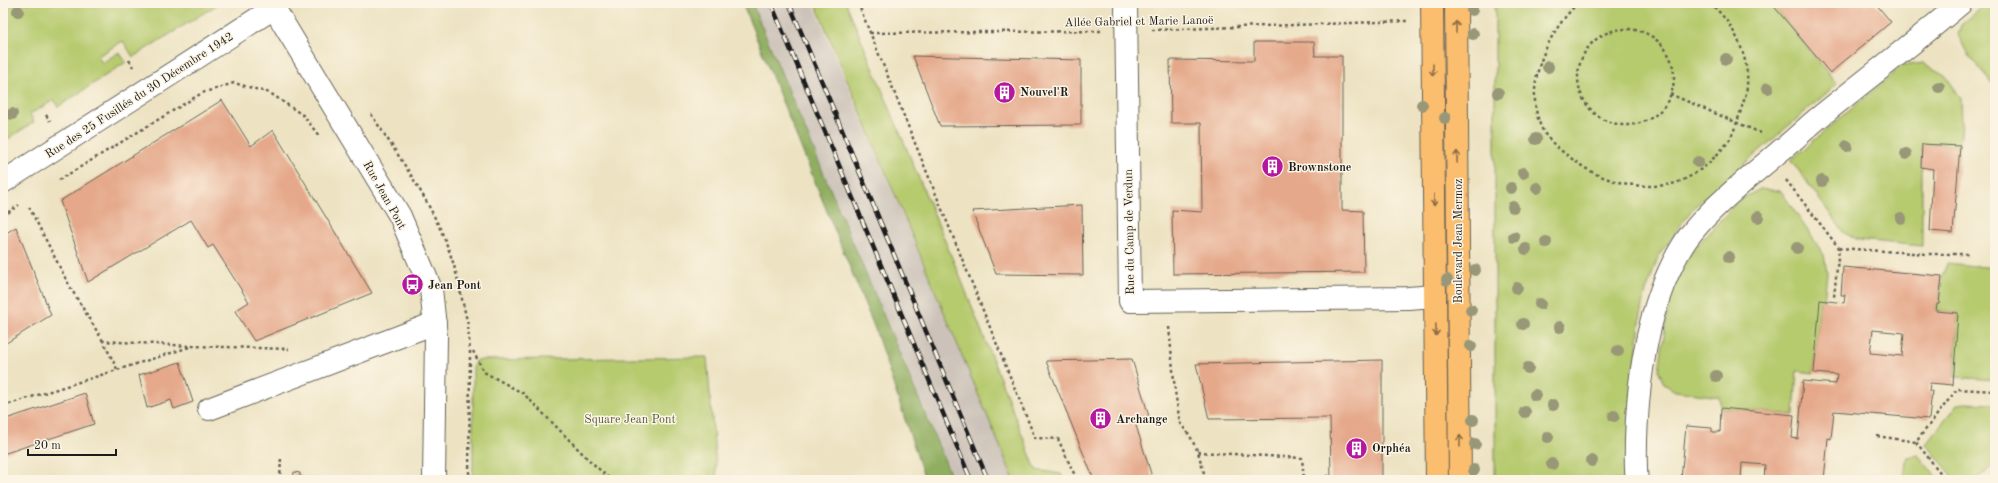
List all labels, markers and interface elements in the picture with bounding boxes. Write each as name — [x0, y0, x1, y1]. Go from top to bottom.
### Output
street label: Allée Gabriel et Marie Lanoë — [1064, 15, 1214, 29]
one-way arrow — [1452, 21, 1460, 34]
street label: Rue des 25 Fusillés du 30 Décembre 1942 — [43, 30, 236, 161]
one-way arrow — [1429, 63, 1437, 76]
building icon: Nouvel'R — [991, 79, 1017, 105]
place label: Nouvel'R — [1020, 87, 1069, 99]
one-way arrow — [1453, 151, 1461, 164]
building icon: Brownstone — [1259, 154, 1285, 180]
street label: Rue Jean Pont — [360, 159, 408, 232]
place label: Brownstone — [1288, 162, 1352, 174]
street label: Rue du Camp de Verdun — [1123, 168, 1137, 295]
street label: Boulevard Jean Mermoz — [1453, 179, 1465, 303]
one-way arrow — [1430, 193, 1438, 206]
bus stop icon: Jean Pont — [399, 272, 425, 298]
place label: Jean Pont — [428, 280, 482, 292]
one-way arrow — [1432, 323, 1439, 336]
building icon: Archange — [1088, 406, 1114, 432]
park label: Square Jean Pont — [584, 414, 676, 426]
place label: Archange — [1116, 414, 1168, 426]
scale bar — [28, 431, 116, 457]
building icon: Orphéa — [1343, 435, 1369, 461]
one-way arrow — [1456, 435, 1464, 448]
text: 20 m — [34, 440, 61, 452]
place label: Orphéa — [1372, 443, 1411, 455]

